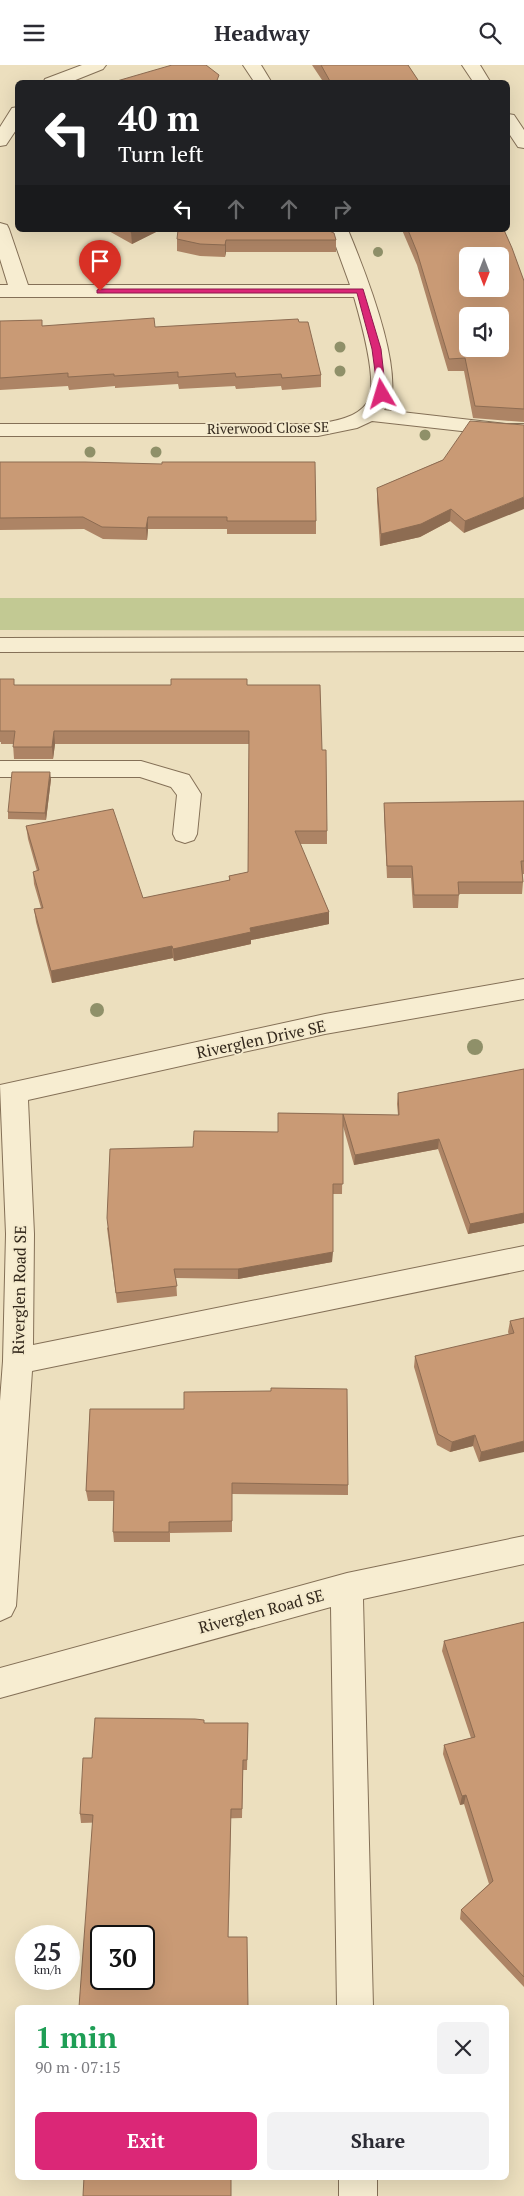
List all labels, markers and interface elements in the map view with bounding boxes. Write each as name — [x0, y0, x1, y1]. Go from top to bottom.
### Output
text: Headway — [214, 18, 310, 47]
icon: menu — [20, 19, 48, 47]
icon: search — [476, 19, 504, 47]
text: 40 m — [118, 95, 199, 141]
icon: left — [35, 100, 100, 165]
text: Turn left — [118, 139, 204, 168]
icon: left — [169, 195, 197, 223]
icon: ahead — [222, 195, 250, 223]
icon: ahead — [275, 195, 303, 223]
icon: right — [328, 195, 356, 223]
pin — [79, 240, 121, 291]
icon: arrive — [86, 247, 114, 275]
north arrow — [459, 247, 509, 297]
map controls — [459, 247, 509, 357]
button: sound — [459, 307, 509, 357]
position arrow — [355, 367, 407, 419]
street label: Riverwood Close SE — [207, 417, 329, 438]
street label: Riverglen Drive SE — [194, 1015, 328, 1063]
street label: Riverglen Road SE — [7, 1225, 31, 1355]
street label: Riverglen Road SE — [196, 1584, 326, 1638]
speed limit sign: 30 — [90, 1925, 155, 1990]
text: 25 — [33, 1935, 62, 1968]
text: km/h — [34, 1962, 61, 1977]
text: 1 min — [35, 2017, 117, 2057]
button: close — [437, 2022, 489, 2074]
text: 90 m · 07:15 — [35, 2056, 121, 2078]
button: Exit — [35, 2112, 257, 2170]
button: Share — [267, 2112, 489, 2170]

